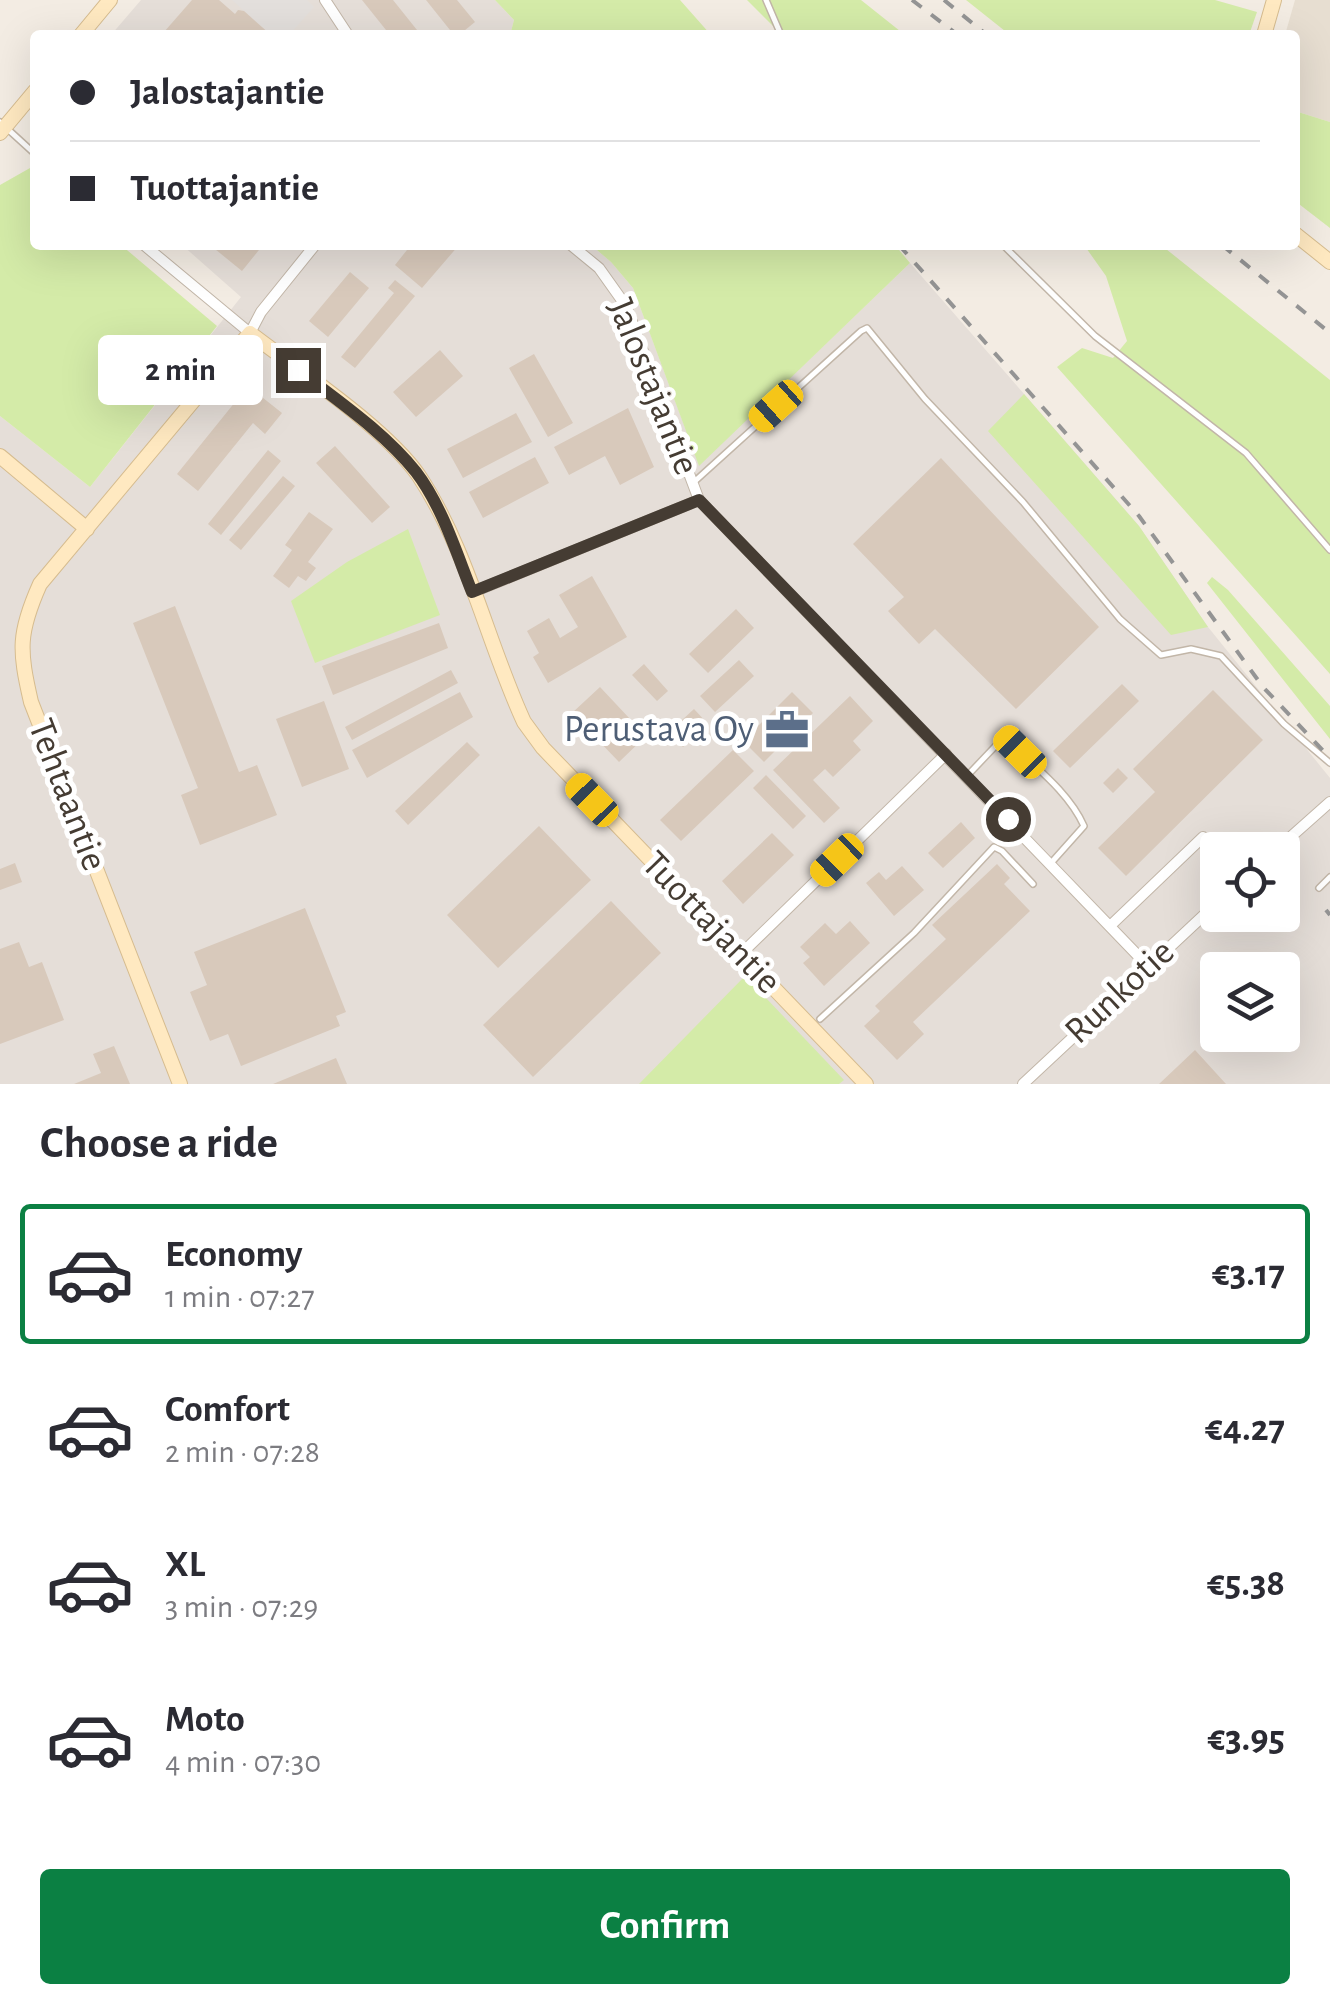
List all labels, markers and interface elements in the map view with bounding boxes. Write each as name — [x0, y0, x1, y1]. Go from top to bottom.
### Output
text: Jalostajantie — [130, 74, 325, 112]
text: Tuottajantie — [130, 170, 319, 208]
street label: Jalostajantie — [601, 294, 705, 480]
callout: 2 min — [98, 335, 263, 405]
route end — [276, 348, 321, 393]
text: 2 min — [145, 354, 216, 386]
car — [744, 375, 808, 437]
office icon: Perustava Oy — [763, 706, 811, 754]
place label: Perustava Oy — [564, 711, 754, 749]
street label: Tehtaantie — [21, 714, 113, 876]
car — [988, 720, 1052, 784]
car — [560, 768, 624, 832]
route start — [986, 797, 1031, 842]
car — [805, 828, 869, 892]
map controls — [1200, 832, 1300, 1052]
button: locate — [1200, 832, 1300, 932]
street label: Tuottajantie — [634, 845, 788, 1001]
street label: Runkotie — [1058, 933, 1182, 1051]
button: layers — [1200, 952, 1300, 1052]
text: Choose a ride — [40, 1121, 278, 1166]
icon: car — [45, 1229, 135, 1319]
text: Economy — [165, 1236, 303, 1274]
text: €3.17 — [1212, 1255, 1285, 1293]
text: 1 min · 07:27 — [165, 1281, 315, 1313]
icon: car — [45, 1384, 135, 1474]
text: Comfort — [165, 1391, 290, 1429]
text: €4.27 — [1205, 1410, 1285, 1448]
text: 2 min · 07:28 — [165, 1436, 320, 1468]
icon: car — [45, 1539, 135, 1629]
text: XL — [165, 1546, 205, 1584]
text: €5.38 — [1207, 1565, 1285, 1603]
text: 3 min · 07:29 — [165, 1591, 318, 1623]
icon: car — [45, 1694, 135, 1784]
text: Moto — [165, 1701, 245, 1739]
text: €3.95 — [1207, 1720, 1285, 1758]
text: 4 min · 07:30 — [165, 1746, 321, 1778]
button: Confirm — [40, 1869, 1290, 1984]

